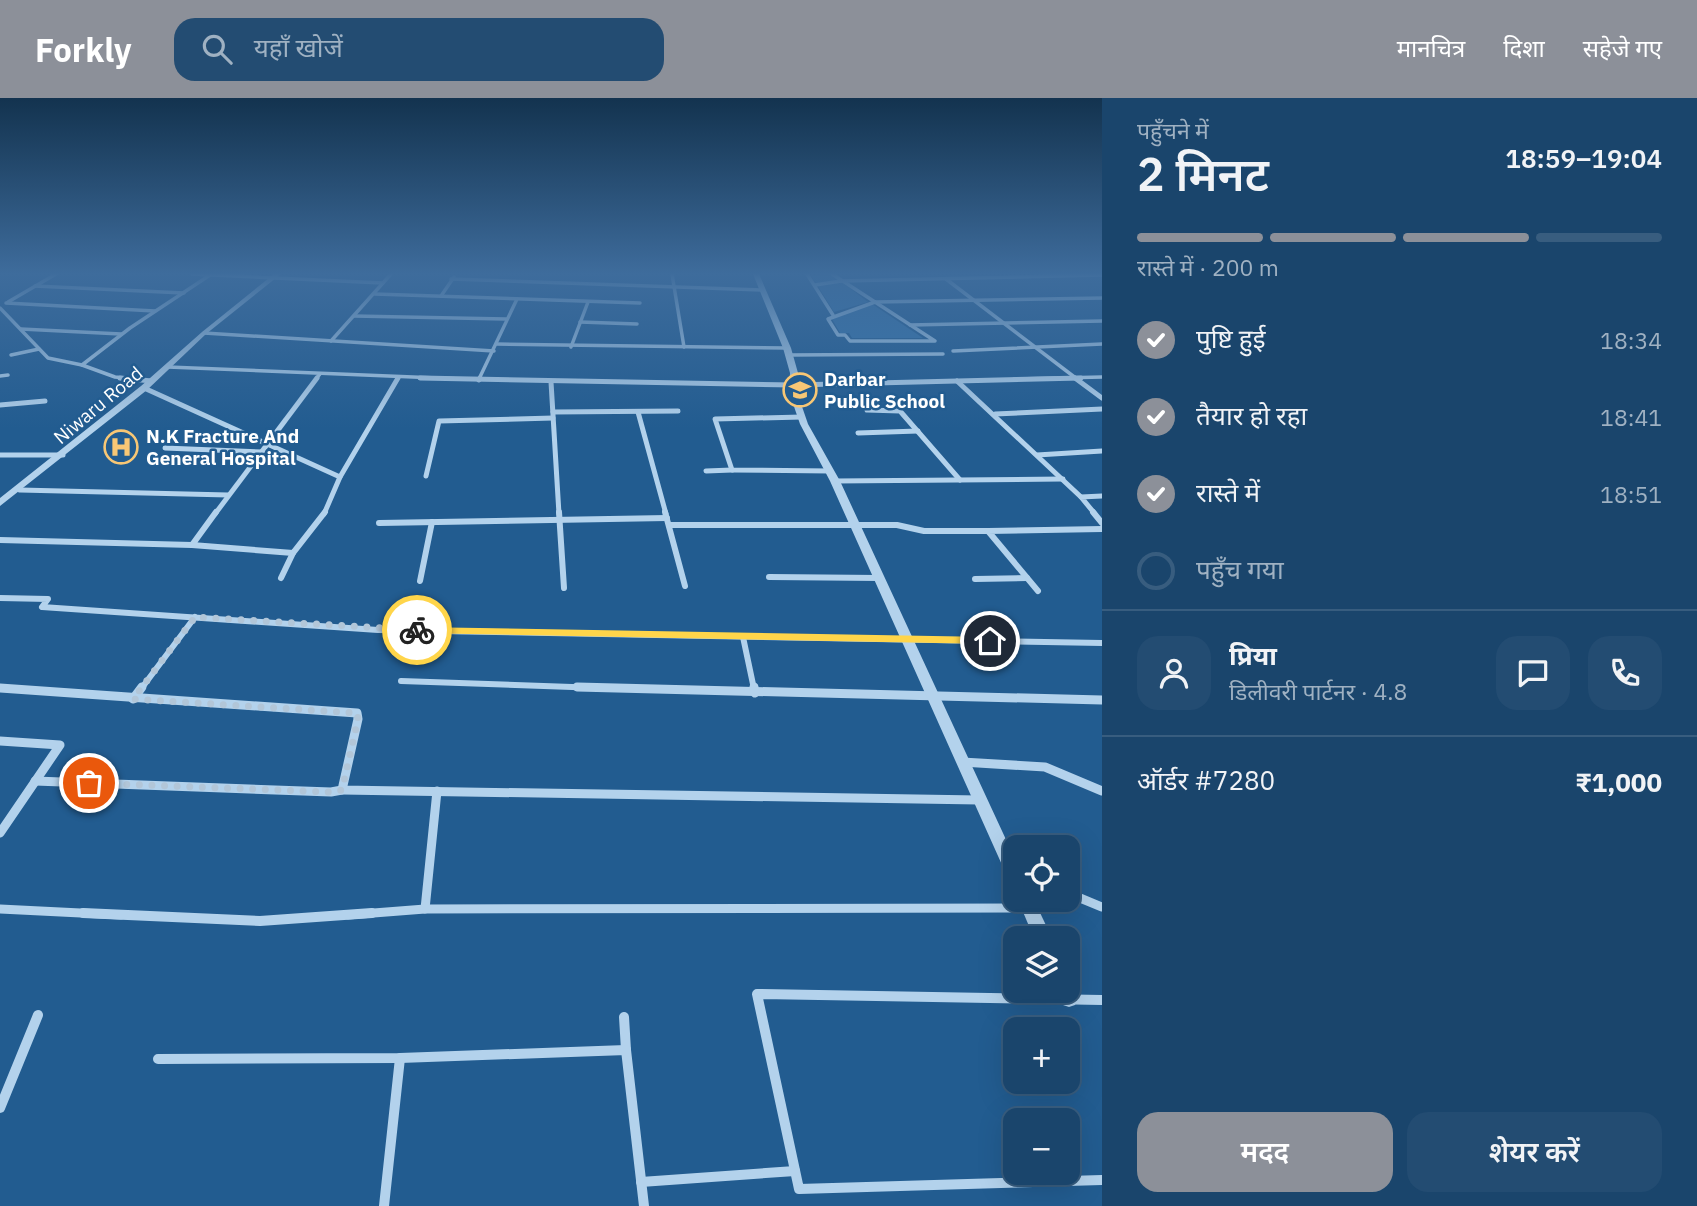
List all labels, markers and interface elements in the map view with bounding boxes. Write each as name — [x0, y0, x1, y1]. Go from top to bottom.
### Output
search box — [174, 18, 664, 81]
text: Forkly — [35, 28, 132, 71]
icon: search — [198, 30, 236, 68]
text: यहाँ खोजें — [254, 30, 343, 64]
text: मानचित्र — [1397, 32, 1465, 64]
text: दिशा — [1503, 32, 1545, 64]
text: सहेजे गए — [1583, 32, 1662, 64]
text: पहुँचने में — [1137, 115, 1209, 145]
text: 18:59–19:04 — [1505, 141, 1662, 175]
text: 2 मिनट — [1137, 144, 1269, 204]
text: रास्ते में · 200 m — [1137, 252, 1279, 282]
icon: check — [1137, 321, 1175, 359]
text: पुष्टि हुई — [1196, 321, 1265, 355]
text: 18:34 — [1600, 325, 1662, 355]
street label: Niwaru Road — [49, 361, 147, 449]
place label: Darbar Public School — [824, 367, 945, 413]
school or university icon: Darbar Public School — [781, 371, 819, 409]
icon: check — [1137, 398, 1175, 436]
text: तैयार हो रहा — [1196, 398, 1307, 432]
text: 18:41 — [1600, 402, 1662, 432]
place label: N.K Fracture And General Hospital — [146, 424, 299, 470]
hospital icon: N.K Fracture And General Hospital — [102, 428, 140, 466]
icon: check — [1137, 475, 1175, 513]
text: रास्ते में — [1196, 475, 1260, 509]
text: 18:51 — [1600, 479, 1662, 509]
text: पहुँच गया — [1196, 552, 1284, 586]
courier — [382, 595, 452, 665]
icon: bike — [398, 611, 436, 649]
pin — [960, 611, 1020, 671]
icon: home — [971, 622, 1009, 660]
button: person — [1137, 636, 1211, 710]
button: chat — [1496, 636, 1570, 710]
button: phone — [1588, 636, 1662, 710]
text: प्रिया — [1229, 638, 1277, 672]
text: डिलीवरी पार्टनर · 4.8 — [1229, 676, 1407, 706]
pin — [59, 753, 119, 813]
text: ऑर्डर #7280 — [1137, 763, 1275, 797]
icon: bag — [70, 764, 108, 802]
text: ₹1,000 — [1575, 765, 1662, 799]
map controls — [1003, 835, 1080, 1185]
button: locate — [1003, 835, 1080, 912]
button: layers — [1003, 926, 1080, 1003]
button: + — [1003, 1017, 1080, 1094]
button: − — [1003, 1108, 1080, 1185]
button: मदद — [1137, 1112, 1393, 1192]
button: शेयर करें — [1407, 1112, 1662, 1192]

